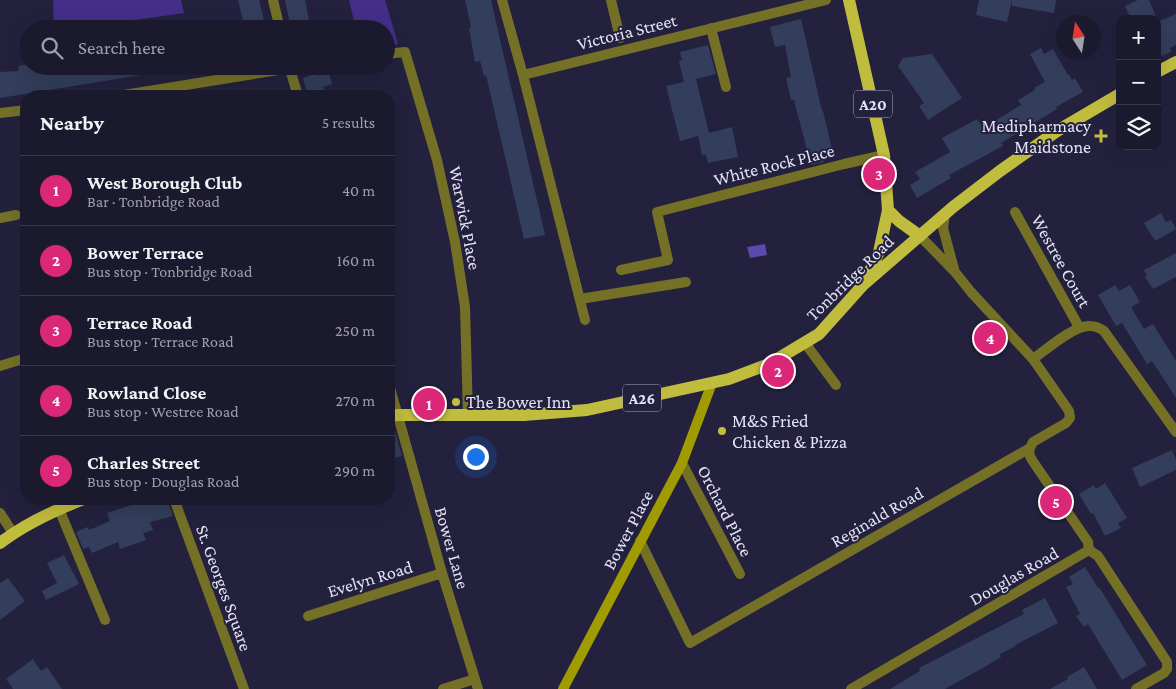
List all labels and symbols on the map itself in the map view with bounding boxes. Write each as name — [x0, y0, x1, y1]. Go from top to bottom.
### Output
street label: Victoria Street — [575, 10, 680, 54]
north arrow — [1056, 15, 1101, 60]
road number: A20 — [854, 90, 892, 118]
place label: Medipharmacy Maidstone — [982, 116, 1092, 157]
marker: Medipharmacy Maidstone — [1095, 130, 1107, 142]
street label: White Rock Place — [712, 140, 836, 190]
pin: 3 — [863, 155, 895, 193]
street label: Warwick Place — [445, 164, 485, 272]
street label: Westree Court — [1027, 211, 1095, 312]
street label: Tonbridge Road — [802, 231, 898, 325]
pin: 4 — [974, 319, 1006, 357]
pin: 2 — [762, 352, 794, 390]
road number: A26 — [623, 384, 661, 412]
pin: 1 — [413, 385, 445, 423]
place label: The Bower Inn — [466, 392, 571, 412]
marker: The Bower Inn — [450, 396, 462, 408]
place label: M&S Fried Chicken & Pizza — [732, 411, 847, 452]
marker: M&S Fried Chicken & Pizza — [716, 425, 728, 437]
your location — [463, 444, 489, 470]
street label: Orchard Place — [693, 462, 757, 560]
street label: Reginald Road — [827, 482, 927, 551]
pin: 5 — [1040, 483, 1072, 521]
street label: Bower Place — [599, 487, 657, 573]
street label: Bower Lane — [431, 505, 473, 591]
street label: St. Georges Square — [192, 522, 256, 654]
street label: Douglas Road — [966, 542, 1062, 609]
street label: Evelyn Road — [325, 556, 416, 601]

